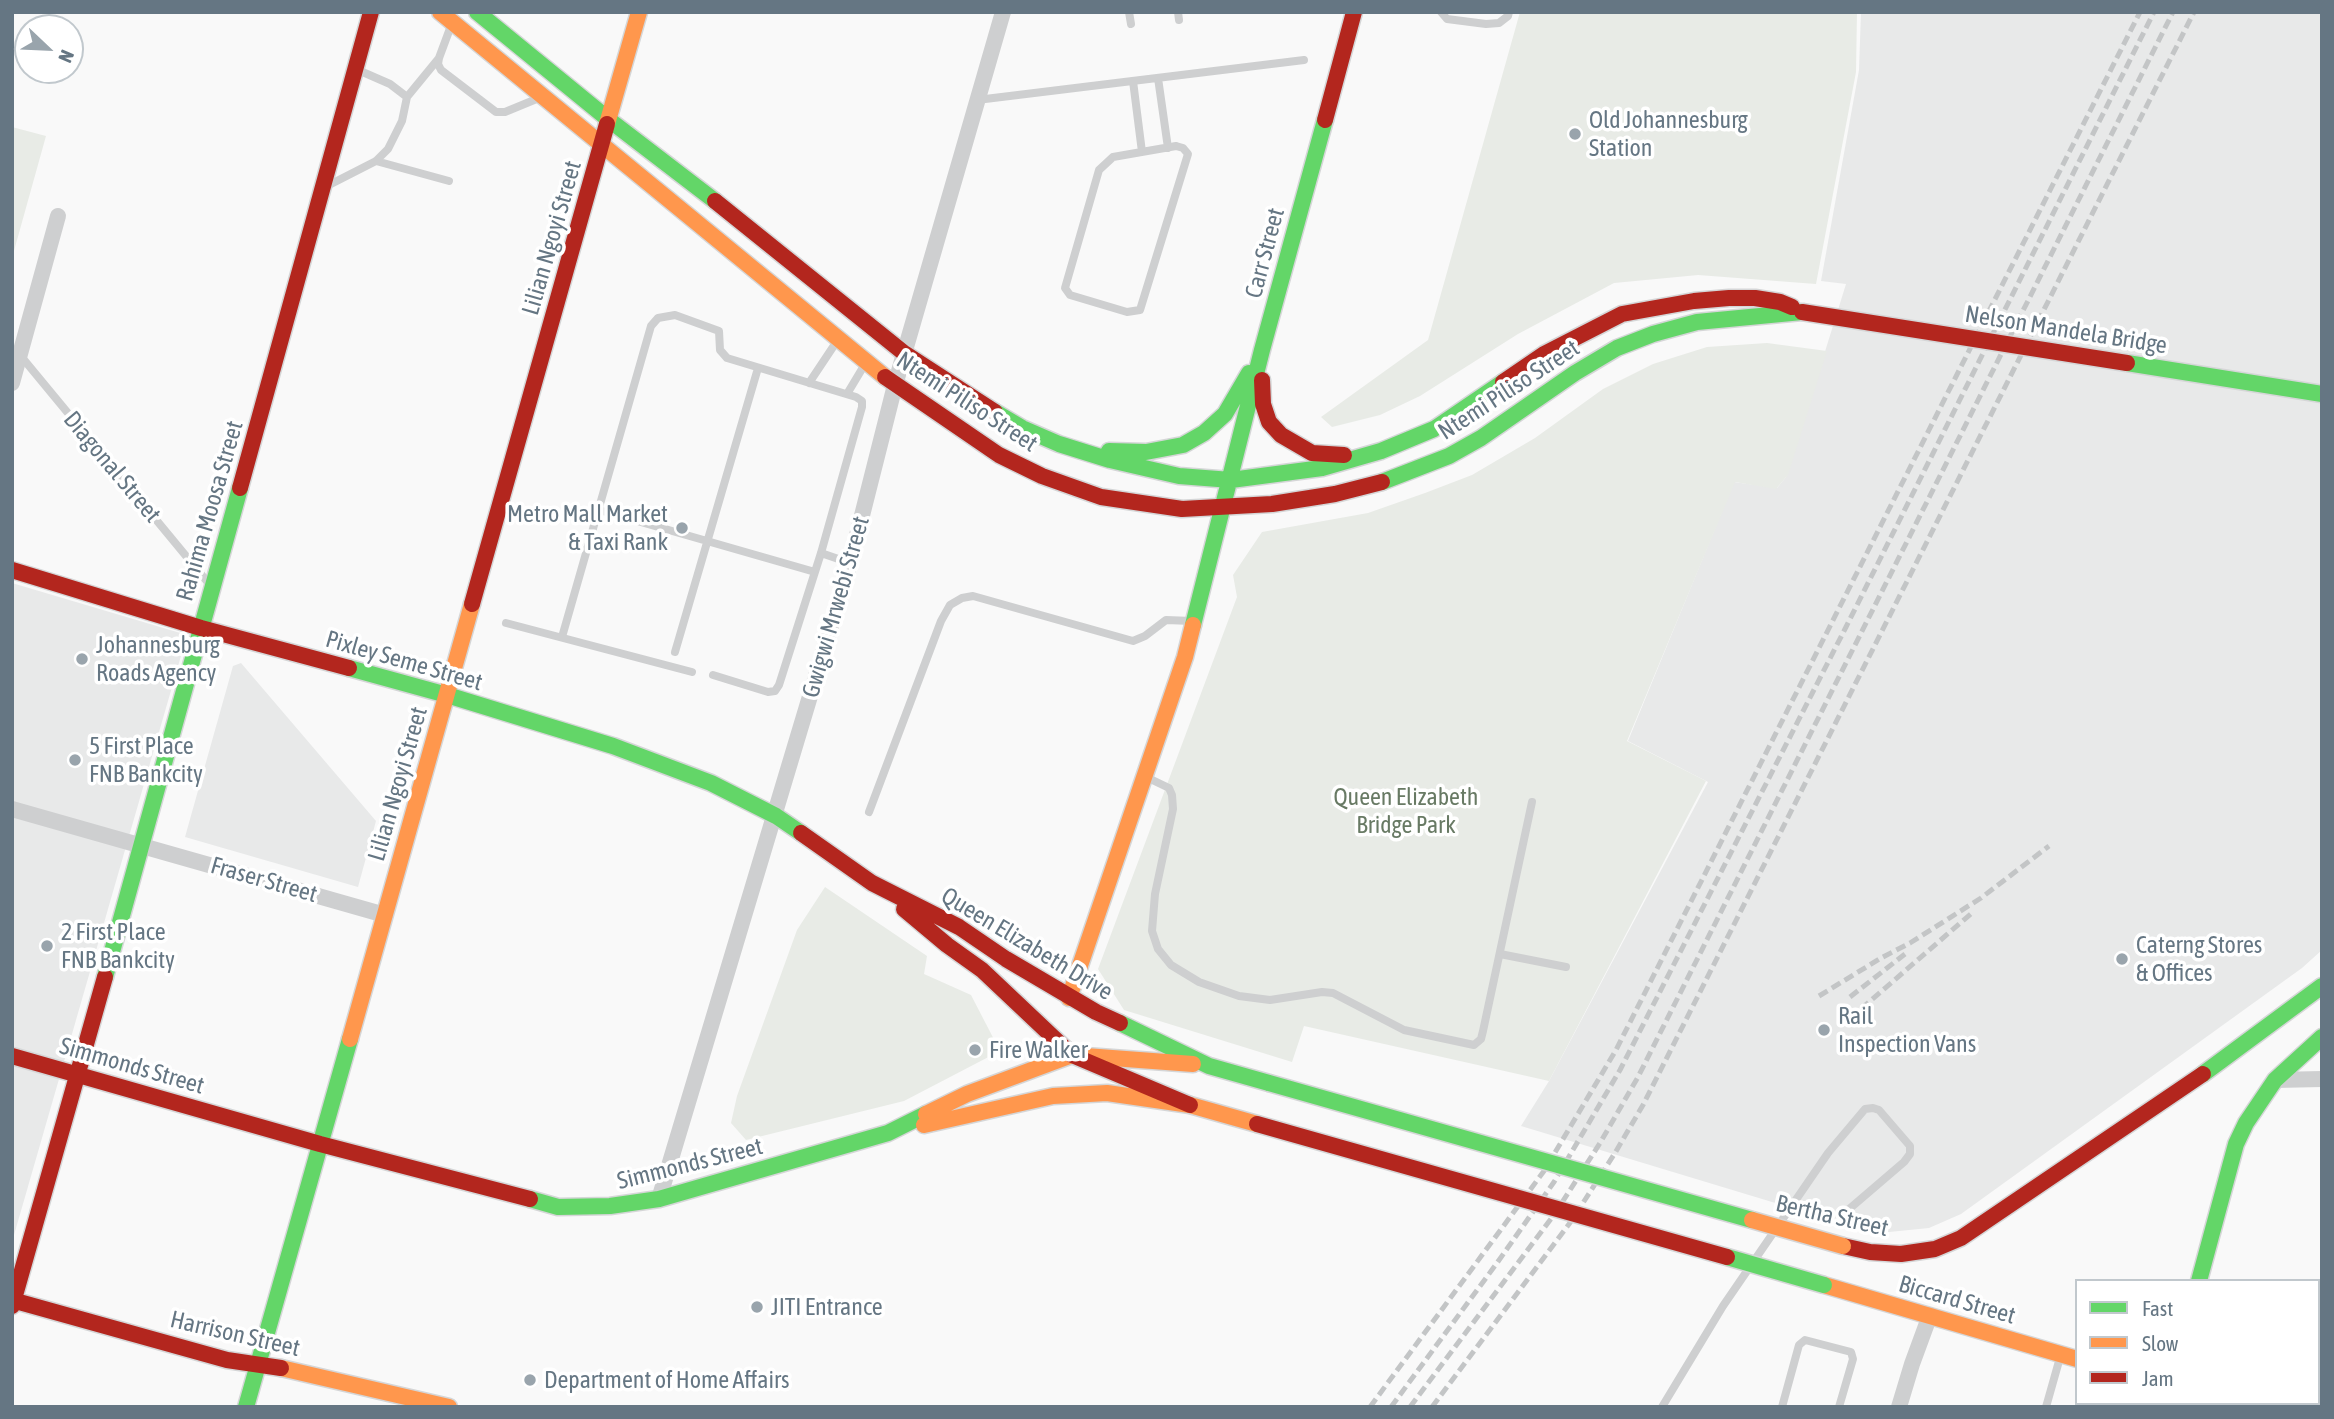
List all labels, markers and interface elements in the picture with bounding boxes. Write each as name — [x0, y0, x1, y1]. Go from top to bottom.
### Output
north arrow — [14, 14, 84, 84]
text: N — [54, 47, 79, 66]
place label: Old Johannesburg Station — [1589, 106, 1748, 162]
marker: Old Johannesburg Station — [1567, 126, 1583, 142]
street label: Lilian Ngoyi Street — [516, 158, 588, 318]
street label: Carr Street — [1239, 205, 1291, 301]
street label: Nelson Mandela Bridge — [1963, 300, 2169, 360]
street label: Ntemi Piliso Street — [1433, 334, 1585, 446]
street label: Ntemi Piliso Street — [891, 346, 1043, 458]
street label: Diagonal Street — [57, 406, 167, 528]
street label: Rahima Moosa Street — [170, 418, 250, 604]
place label: Metro Mall Market & Taxi Rank — [507, 500, 668, 556]
street label: Gwigwi Mrwebi Street — [796, 513, 876, 701]
marker: Metro Mall Market & Taxi Rank — [674, 520, 690, 536]
street label: Pixley Seme Street — [322, 625, 486, 697]
place label: Johannesburg Roads Agency — [96, 631, 220, 687]
marker: Johannesburg Roads Agency — [74, 651, 90, 667]
street label: Lilian Ngoyi Street — [362, 704, 434, 864]
place label: 5 First Place FNB Bankcity — [89, 732, 203, 788]
marker: 5 First Place FNB Bankcity — [67, 752, 83, 768]
park label: Queen Elizabeth Bridge Park — [1334, 783, 1478, 839]
street label: Fraser Street — [207, 851, 321, 909]
street label: Queen Elizabeth Drive — [936, 881, 1118, 1007]
place label: 2 First Place FNB Bankcity — [61, 918, 175, 974]
place label: Caterng Stores & Offices — [2136, 931, 2262, 987]
marker: 2 First Place FNB Bankcity — [39, 938, 55, 954]
marker: Caterng Stores & Offices — [2114, 951, 2130, 967]
place label: Rail Inspection Vans — [1838, 1002, 1976, 1058]
marker: Rail Inspection Vans — [1816, 1022, 1832, 1038]
street label: Simmonds Street — [56, 1032, 208, 1100]
place label: Fire Walker — [989, 1036, 1088, 1064]
marker: Fire Walker — [967, 1042, 983, 1058]
street label: Simmonds Street — [614, 1132, 766, 1196]
street label: Bertha Street — [1773, 1189, 1891, 1243]
street label: Biccard Street — [1895, 1270, 2019, 1330]
legend — [2075, 1279, 2320, 1405]
place label: JITI Entrance — [771, 1293, 883, 1321]
text: Fast — [2142, 1296, 2173, 1320]
marker: JITI Entrance — [749, 1299, 765, 1315]
street label: Harrison Street — [167, 1305, 303, 1363]
text: Slow — [2142, 1331, 2178, 1355]
place label: Department of Home Affairs — [544, 1366, 790, 1394]
text: Jam — [2142, 1366, 2174, 1390]
marker: Department of Home Affairs — [522, 1372, 538, 1388]

